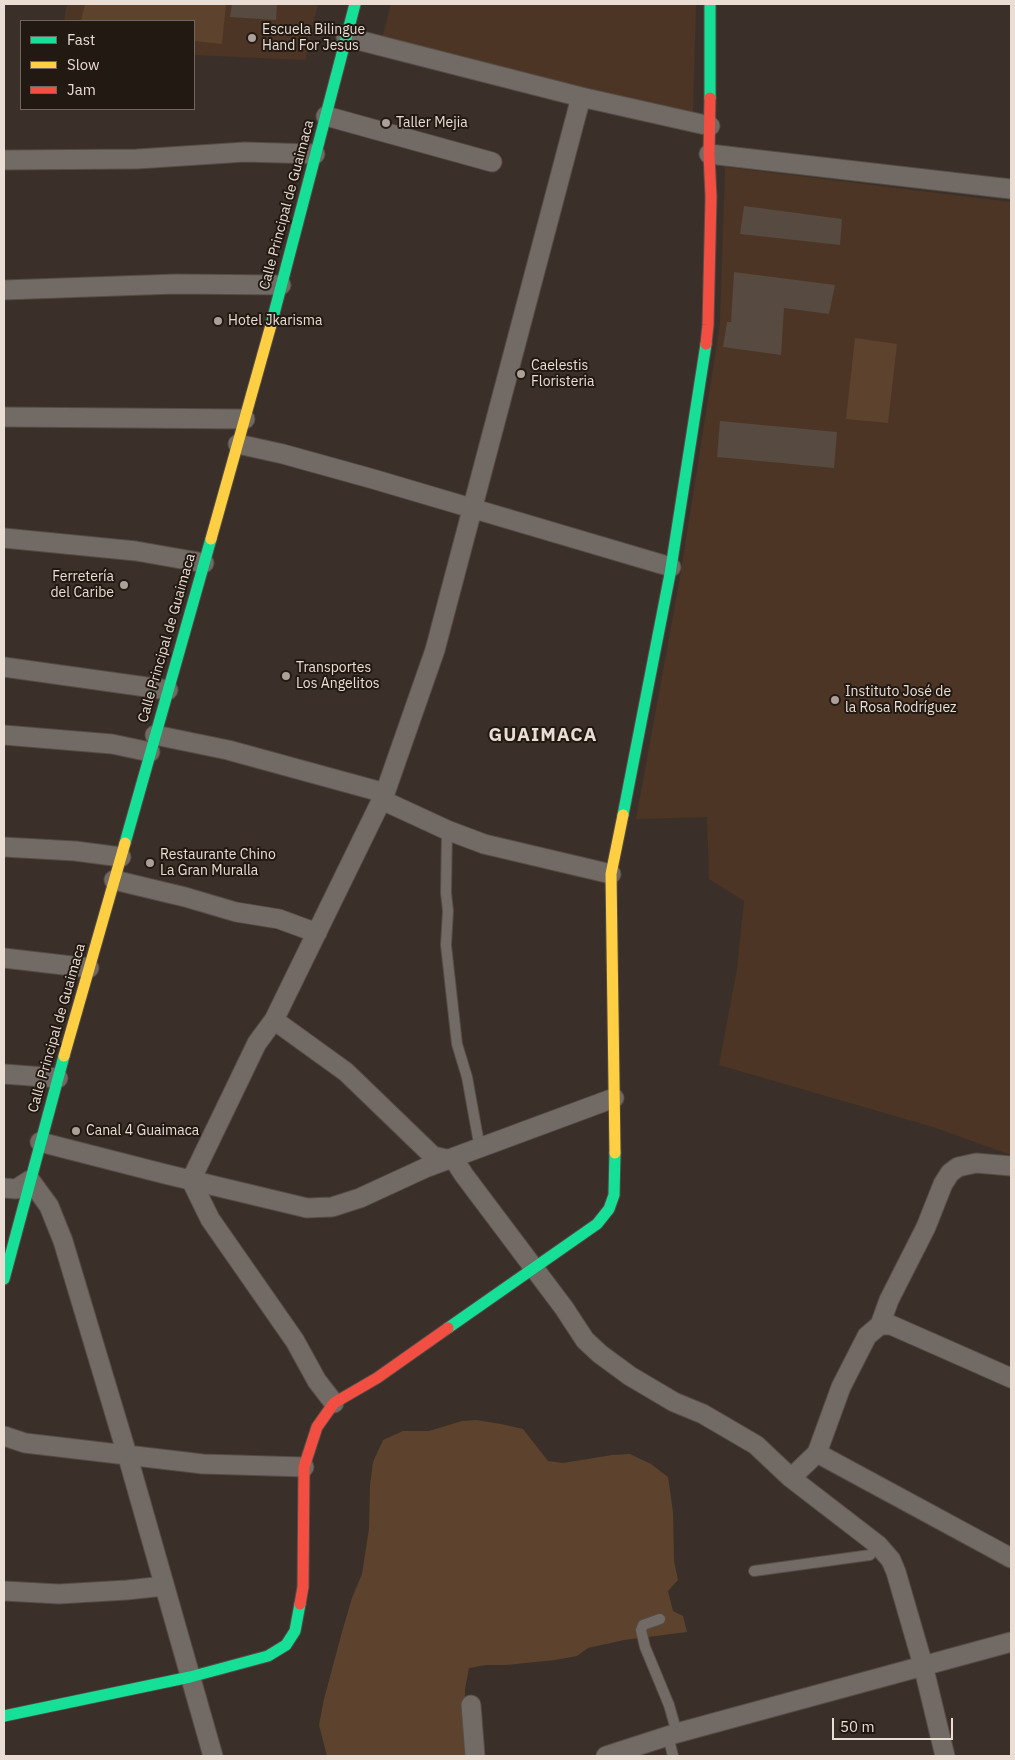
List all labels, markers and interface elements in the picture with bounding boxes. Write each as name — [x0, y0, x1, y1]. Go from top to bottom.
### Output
legend — [20, 20, 195, 110]
place label: Escuela Bilingue Hand For Jesus — [262, 22, 365, 54]
text: Fast — [67, 30, 95, 49]
marker: Escuela Bilingue Hand For Jesus — [246, 32, 258, 44]
text: Slow — [67, 55, 100, 74]
text: Jam — [67, 80, 96, 99]
place label: Taller Mejia — [396, 115, 468, 131]
marker: Taller Mejia — [380, 117, 392, 129]
street label: Calle Principal de Guaimaca — [256, 118, 318, 292]
place label: Hotel Jkarisma — [228, 313, 322, 329]
marker: Hotel Jkarisma — [212, 315, 224, 327]
place label: Caelestis Floristeria — [531, 358, 594, 391]
marker: Caelestis Floristeria — [515, 368, 527, 380]
street label: Calle Principal de Guaimaca — [135, 552, 199, 724]
place label: Ferretería del Caribe — [50, 569, 114, 602]
marker: Ferretería del Caribe — [118, 579, 130, 591]
place label: Transportes Los Angelitos — [296, 660, 380, 692]
marker: Transportes Los Angelitos — [280, 670, 292, 682]
place label: Instituto José de la Rosa Rodríguez — [845, 684, 957, 716]
marker: Instituto José de la Rosa Rodríguez — [829, 694, 841, 706]
district label: GUAIMACA — [488, 725, 598, 747]
place label: Restaurante Chino La Gran Muralla — [160, 847, 276, 880]
marker: Restaurante Chino La Gran Muralla — [144, 857, 156, 869]
street label: Calle Principal de Guaimaca — [25, 942, 89, 1114]
place label: Canal 4 Guaimaca — [86, 1123, 199, 1139]
marker: Canal 4 Guaimaca — [70, 1125, 82, 1137]
scale bar — [835, 1708, 956, 1740]
text: 50 m — [840, 1717, 875, 1736]

